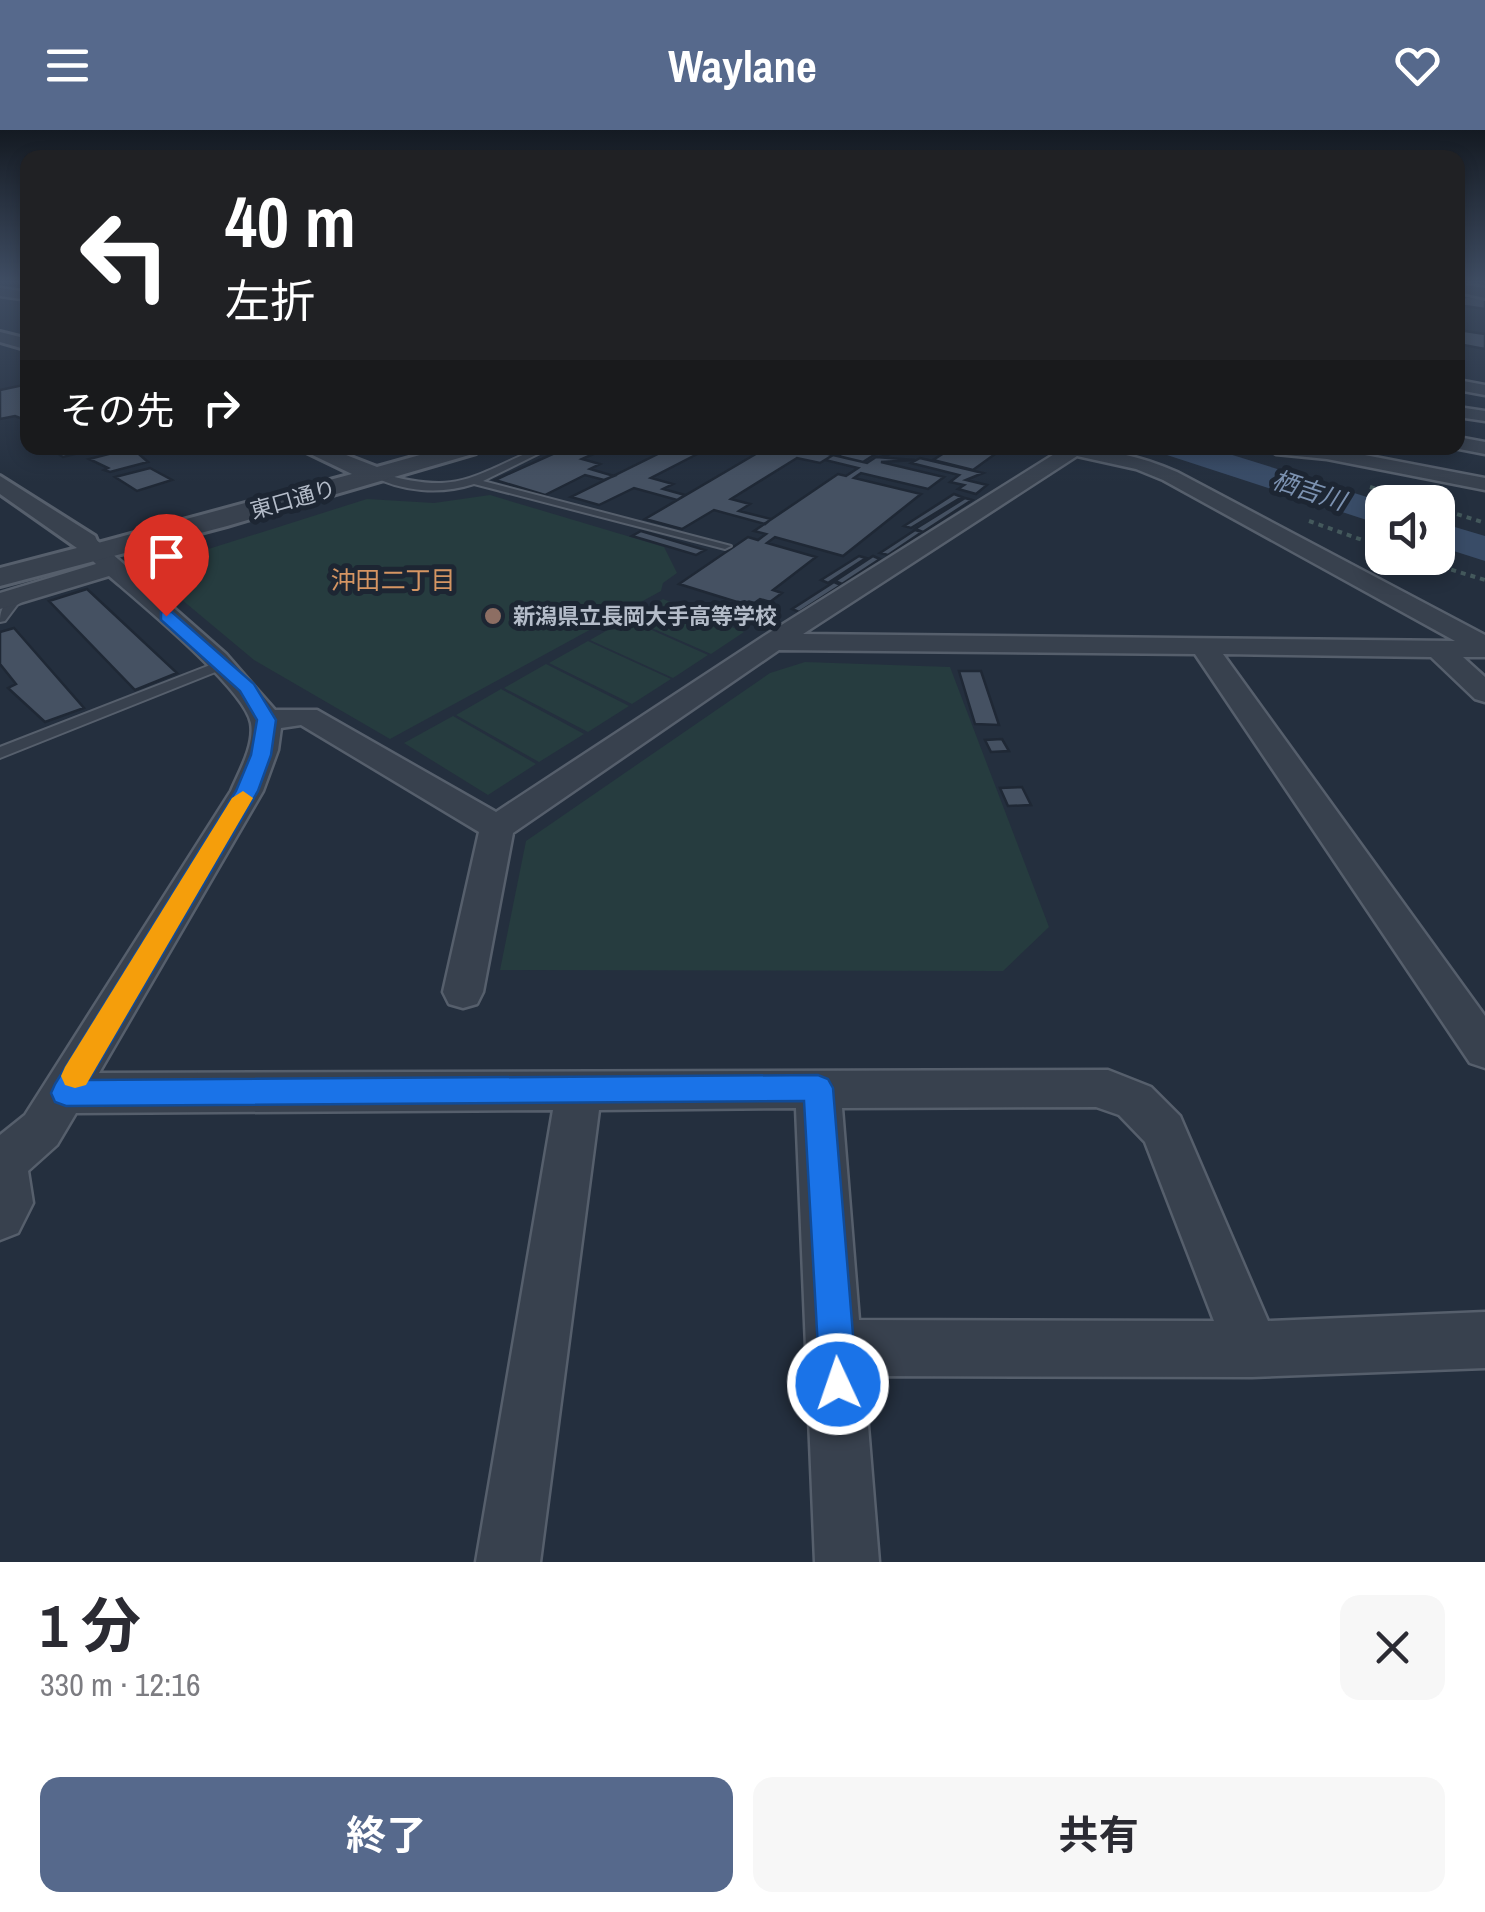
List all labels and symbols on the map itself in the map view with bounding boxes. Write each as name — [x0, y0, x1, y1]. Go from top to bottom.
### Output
water label: 栖吉川 — [1268, 462, 1353, 519]
street label: 東口通り — [247, 472, 339, 526]
pin — [124, 514, 209, 617]
district label: 沖田二丁目 — [330, 563, 456, 597]
place label: 新潟県立長岡大手高等学校 — [513, 601, 777, 631]
marker: 新潟県立長岡大手高等学校 — [482, 605, 504, 627]
position arrow — [786, 1332, 890, 1436]

